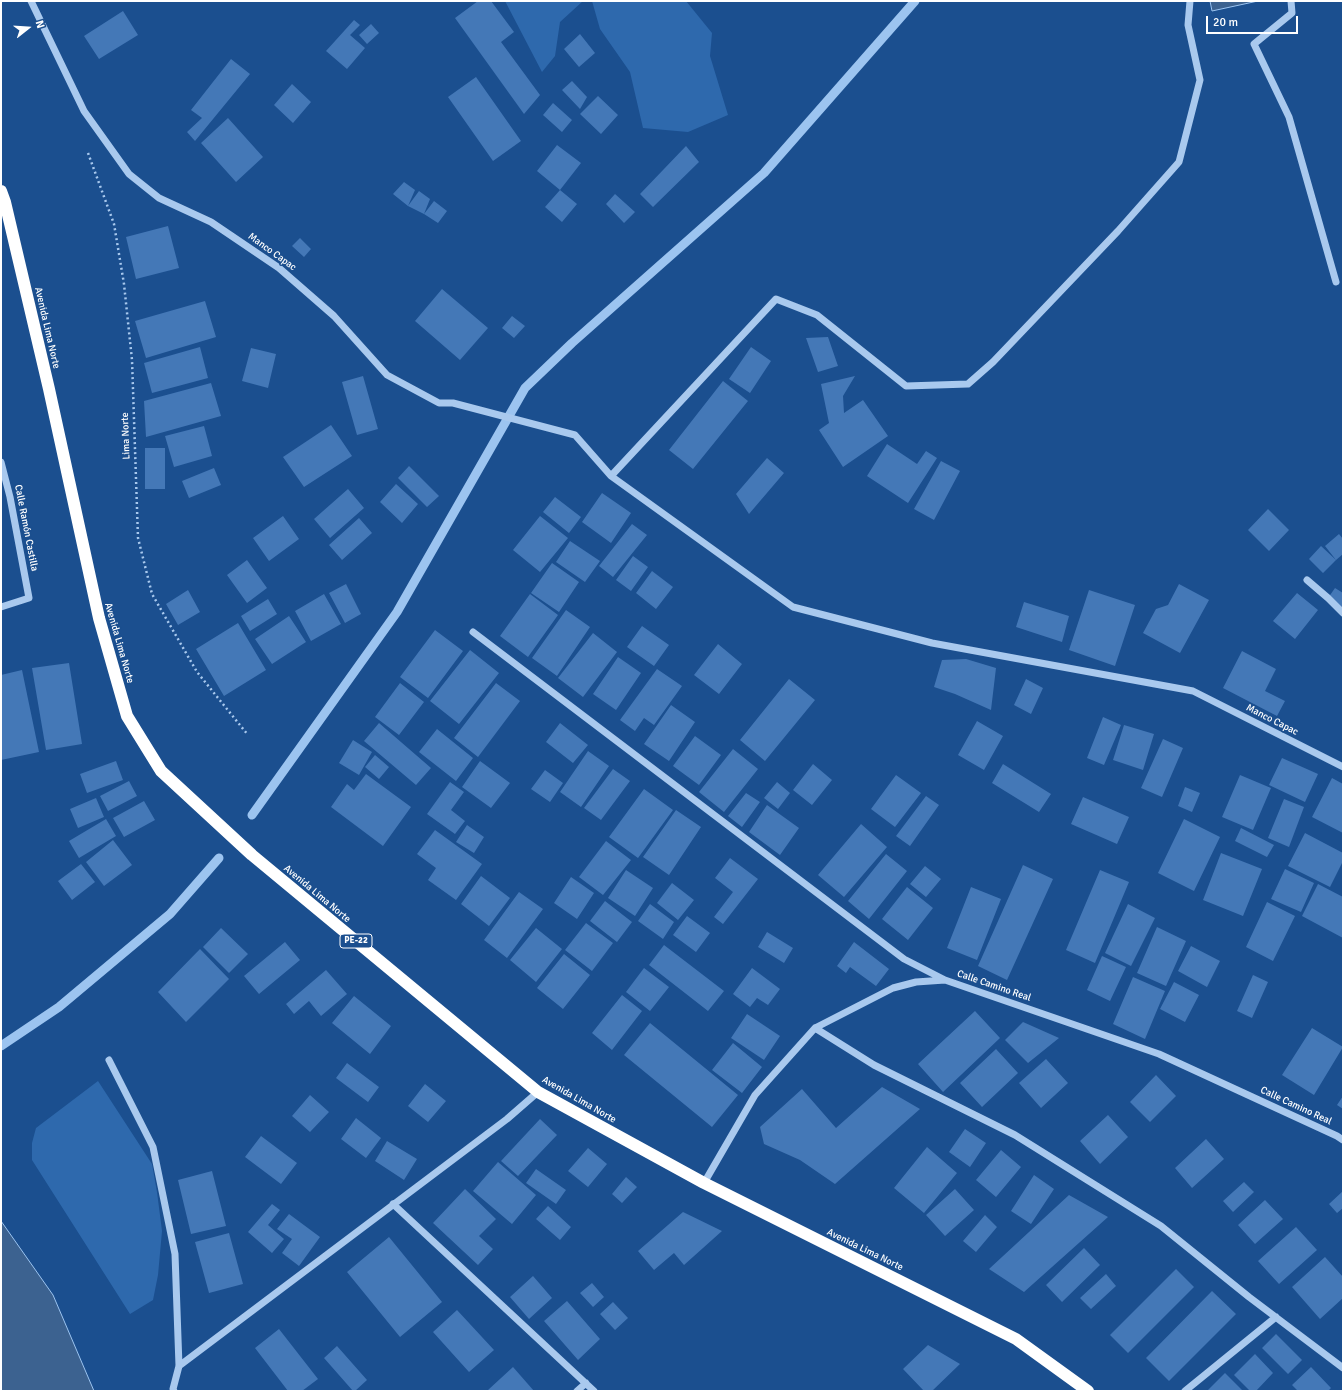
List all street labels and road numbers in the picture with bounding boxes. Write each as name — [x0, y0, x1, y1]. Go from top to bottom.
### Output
street label: Manco Capac — [246, 230, 298, 274]
street label: Avenida Lima Norte — [32, 286, 62, 370]
street label: Lima Norte — [119, 412, 133, 460]
street label: Calle Ramón Castilla — [12, 484, 40, 572]
street label: Avenida Lima Norte — [102, 601, 136, 685]
street label: Manco Capac — [1244, 702, 1300, 738]
street label: Avenida Lima Norte — [281, 863, 353, 925]
road number: PE-22 — [340, 934, 372, 948]
street label: Calle Camino Real — [955, 968, 1033, 1004]
street label: Avenida Lima Norte — [540, 1074, 618, 1126]
street label: Calle Camino Real — [1258, 1084, 1334, 1128]
street label: Avenida Lima Norte — [825, 1226, 905, 1274]

